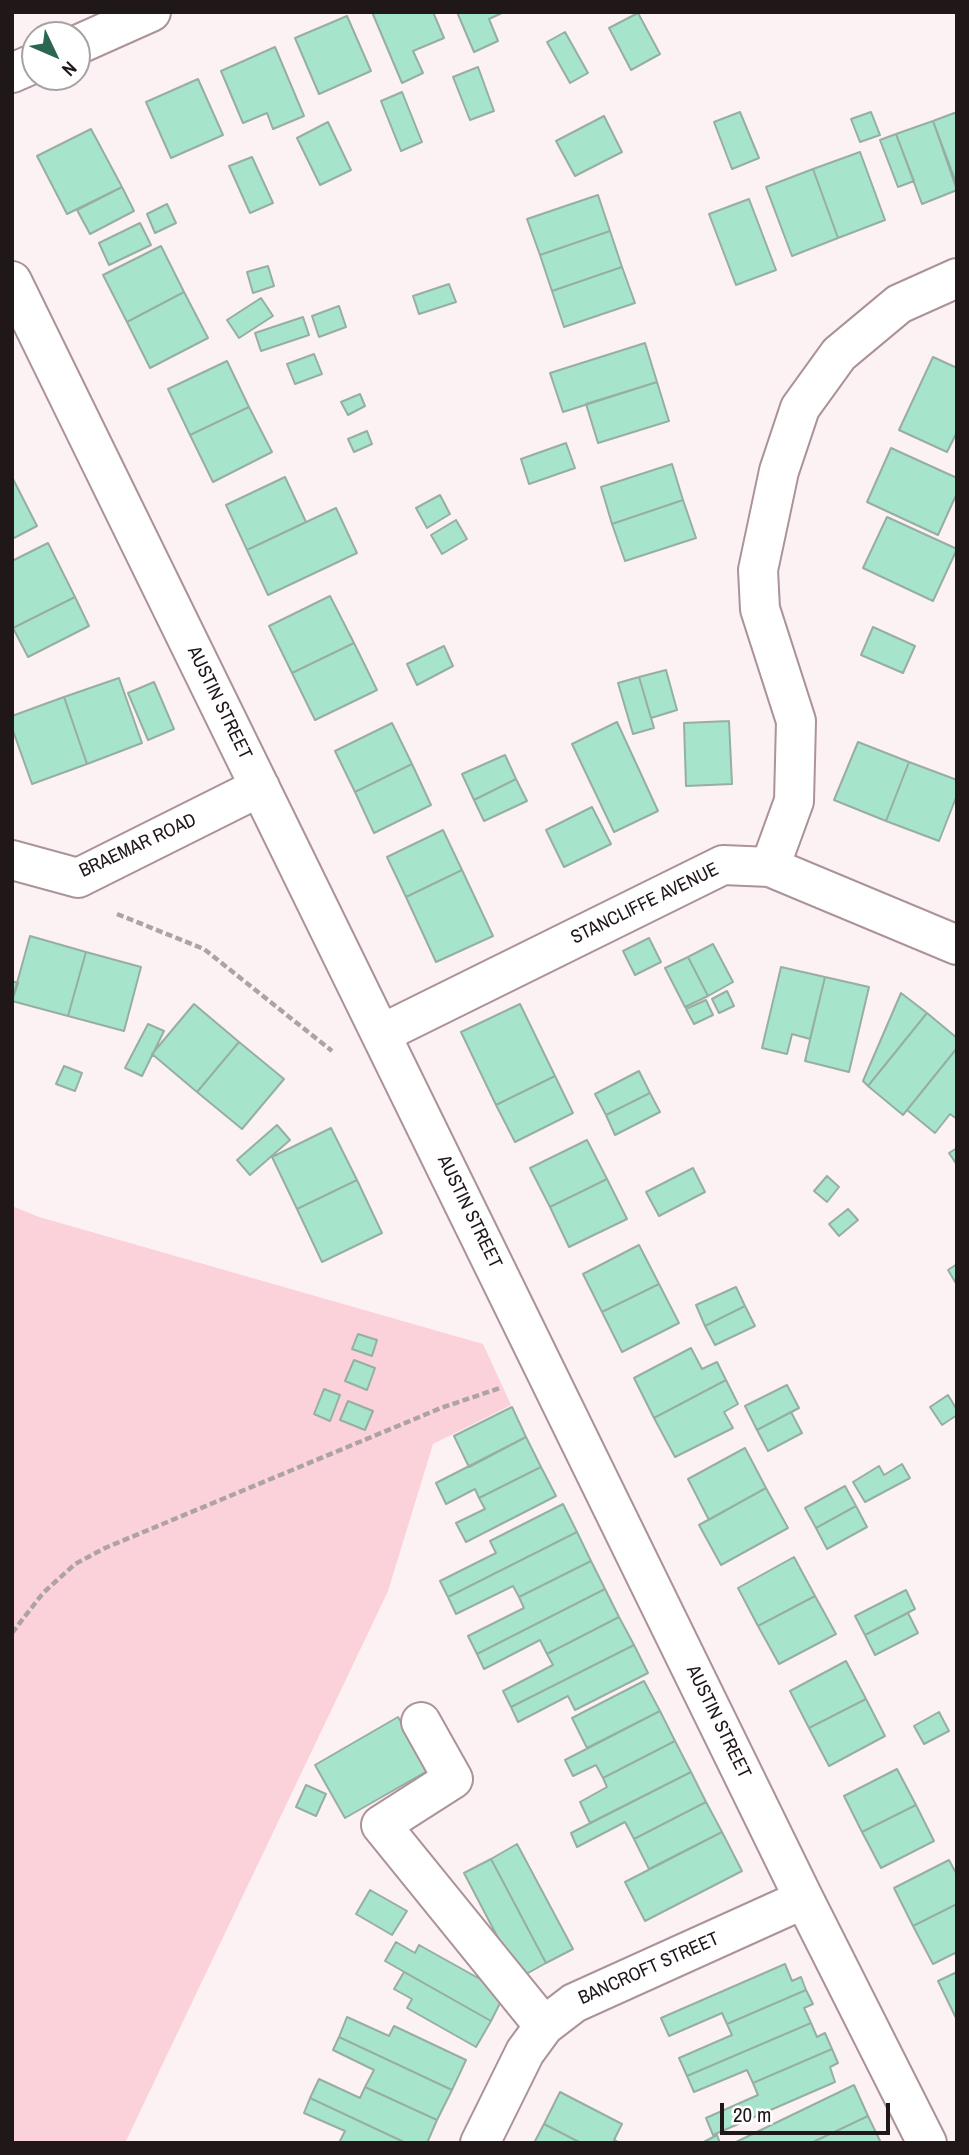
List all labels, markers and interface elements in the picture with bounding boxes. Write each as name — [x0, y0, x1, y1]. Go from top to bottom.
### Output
north arrow — [21, 21, 91, 91]
text: N — [56, 56, 83, 82]
street label: AUSTIN STREET — [182, 643, 256, 763]
street label: BRAEMAR ROAD — [76, 809, 200, 883]
street label: STANCLIFFE AVENUE — [567, 858, 723, 950]
street label: AUSTIN STREET — [432, 1152, 506, 1272]
street label: AUSTIN STREET — [681, 1662, 755, 1782]
street label: BANCROFT STREET — [575, 1928, 723, 2010]
scale bar — [724, 2088, 894, 2132]
text: 20 m — [733, 2100, 771, 2129]

